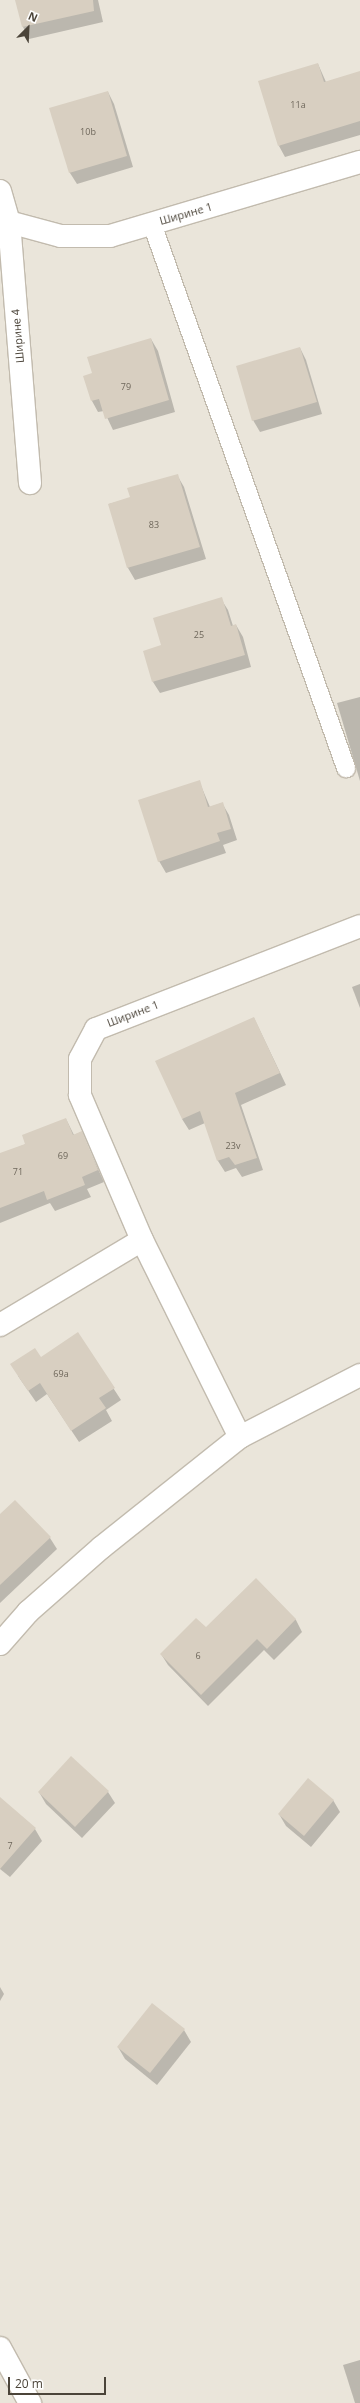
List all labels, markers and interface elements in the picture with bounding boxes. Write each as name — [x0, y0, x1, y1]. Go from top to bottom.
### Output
north arrow — [8, 8, 48, 48]
text: N — [26, 8, 40, 25]
house number: 11a — [290, 100, 306, 110]
house number: 10b — [80, 127, 96, 137]
street label: Ширине 1 — [158, 200, 214, 228]
street label: Ширине 4 — [9, 308, 27, 364]
house number: 79 — [121, 382, 131, 392]
house number: 83 — [149, 520, 159, 530]
house number: 25 — [194, 630, 204, 640]
street label: Ширине 1 — [105, 998, 161, 1030]
house number: 23v — [226, 1141, 240, 1151]
house number: 69 — [58, 1151, 68, 1161]
house number: 71 — [13, 1167, 23, 1177]
house number: 69a — [53, 1369, 69, 1379]
house number: 6 — [195, 1651, 201, 1661]
house number: 7 — [7, 1841, 13, 1851]
scale bar — [10, 2369, 108, 2395]
text: 20 m — [15, 2375, 43, 2392]

